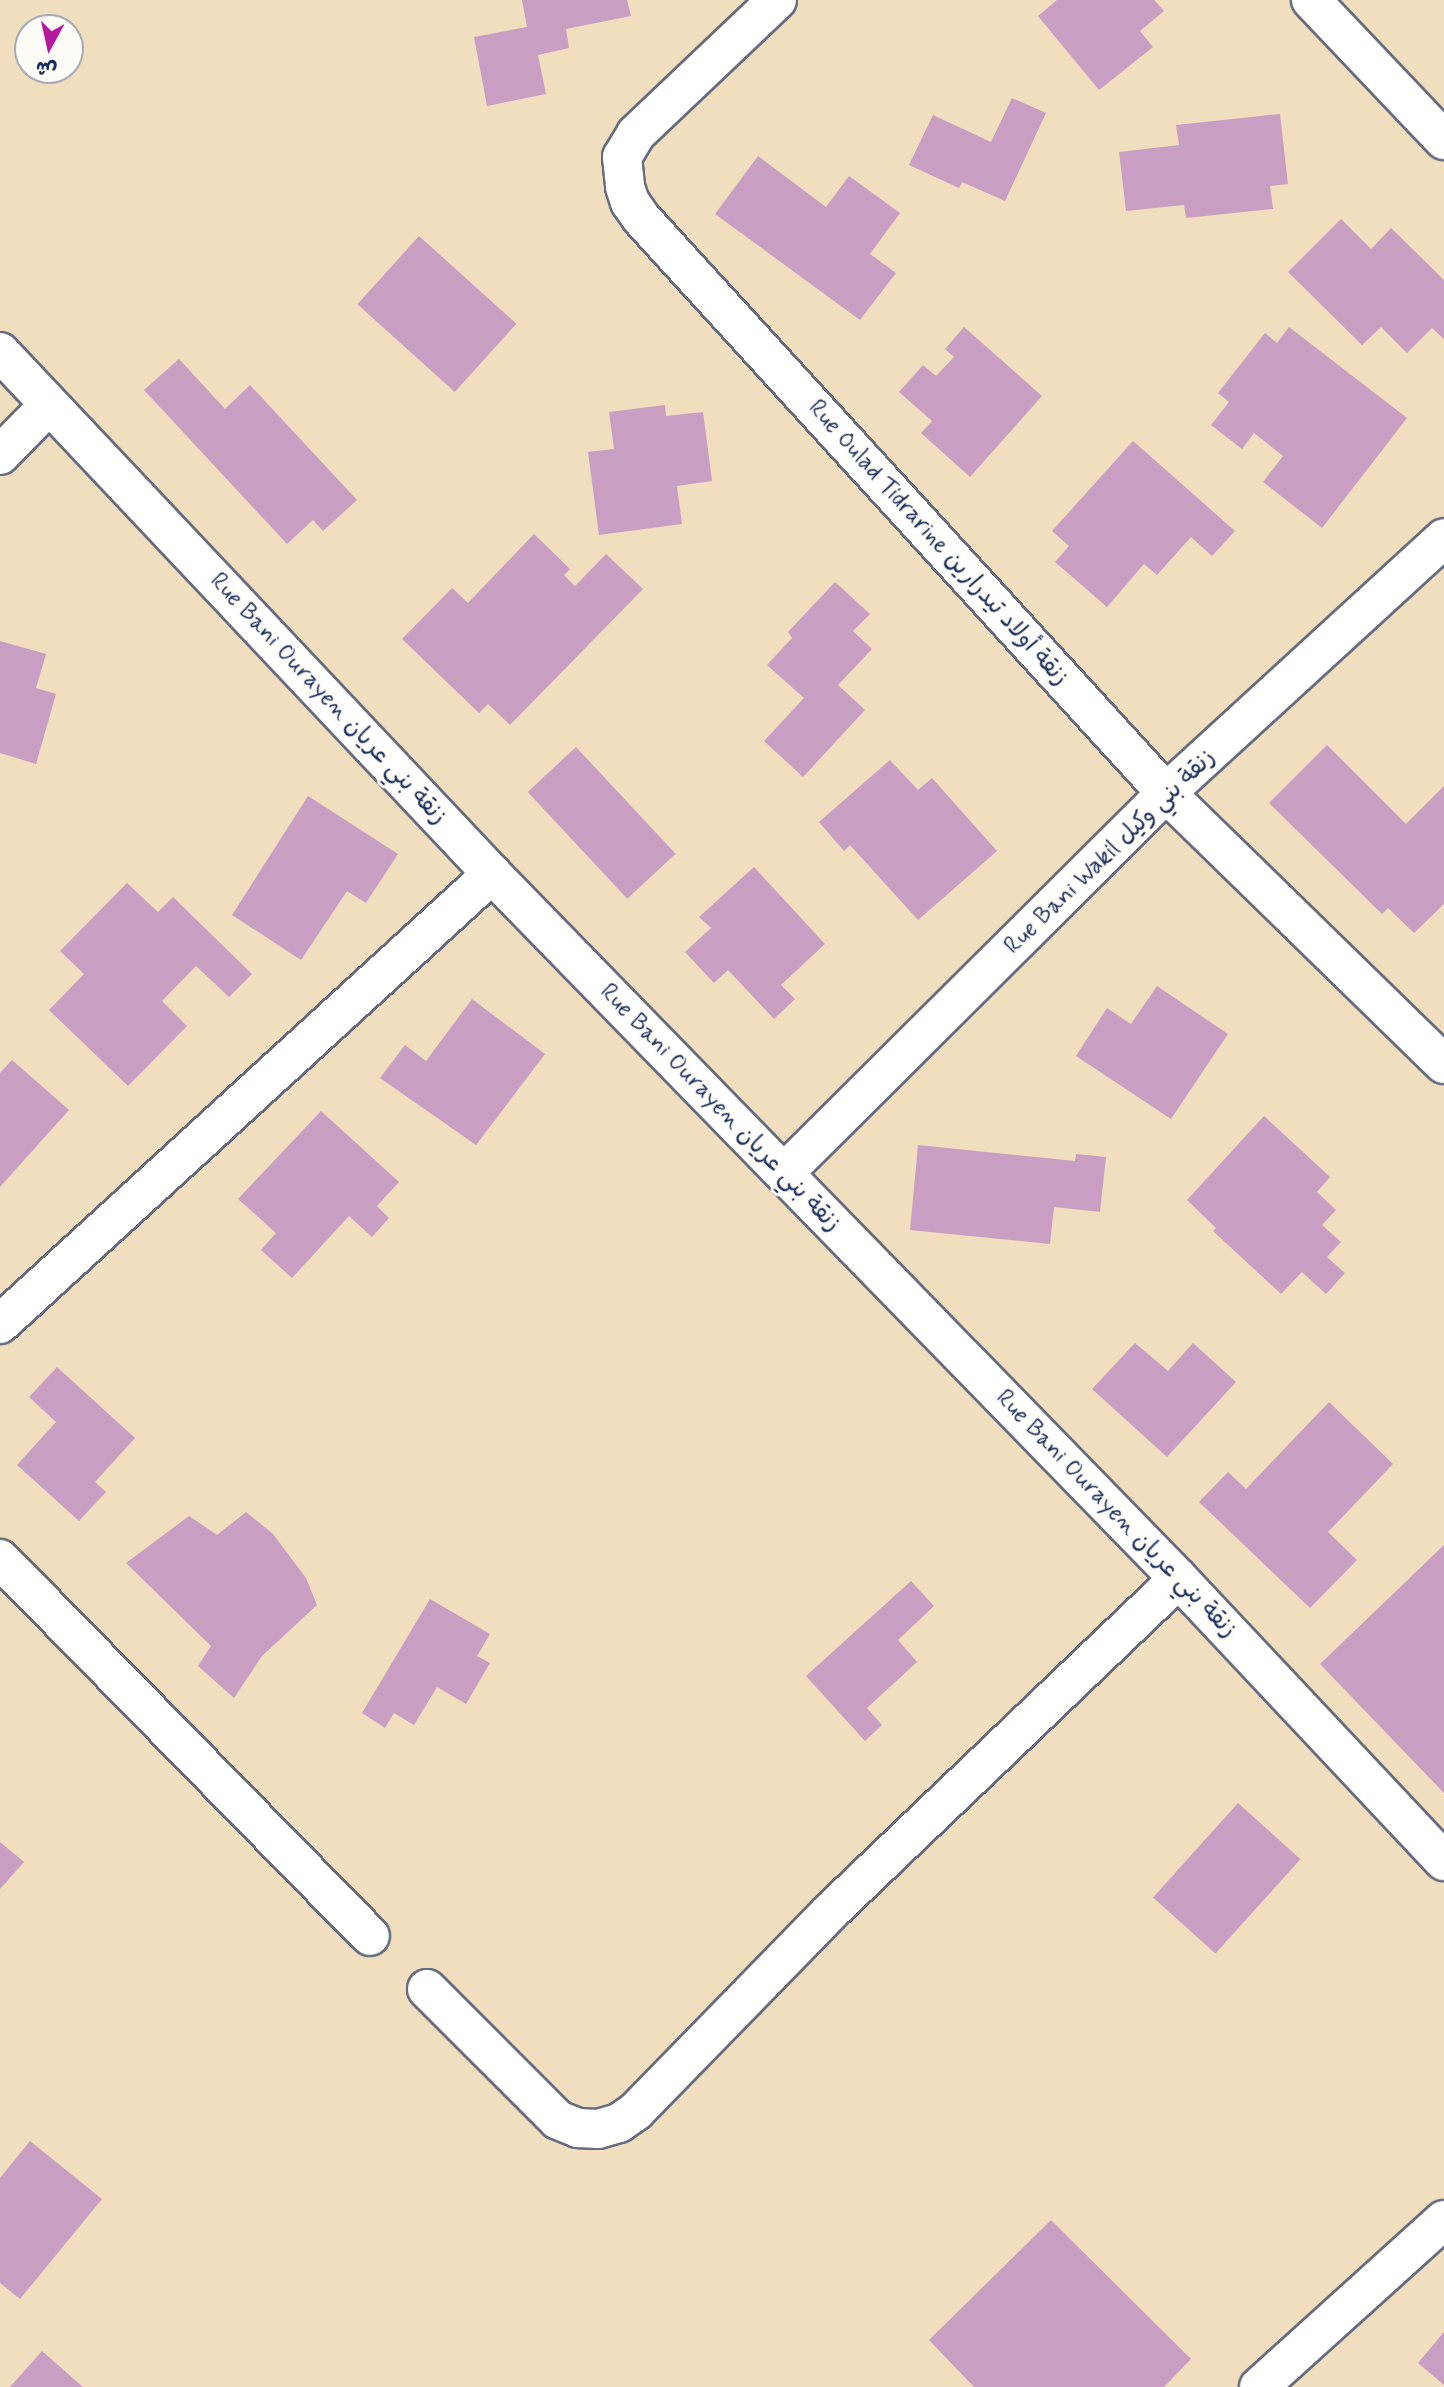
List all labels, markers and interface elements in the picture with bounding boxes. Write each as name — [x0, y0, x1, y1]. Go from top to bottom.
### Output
north arrow — [14, 14, 84, 84]
text: ش — [34, 54, 58, 82]
street label: Rue Oulad Tidrarine زنقة أولاد تيدرارين — [803, 395, 1073, 691]
street label: Rue Bani Ourayen زنقة بني عريان — [205, 569, 451, 829]
street label: Rue Bani Wakil زنقة بني وكيل — [997, 743, 1223, 961]
street label: Rue Bani Ourayen زنقة بني عريان — [595, 980, 845, 1236]
street label: Rue Bani Ourayen زنقة بني عريان — [991, 1386, 1241, 1642]

